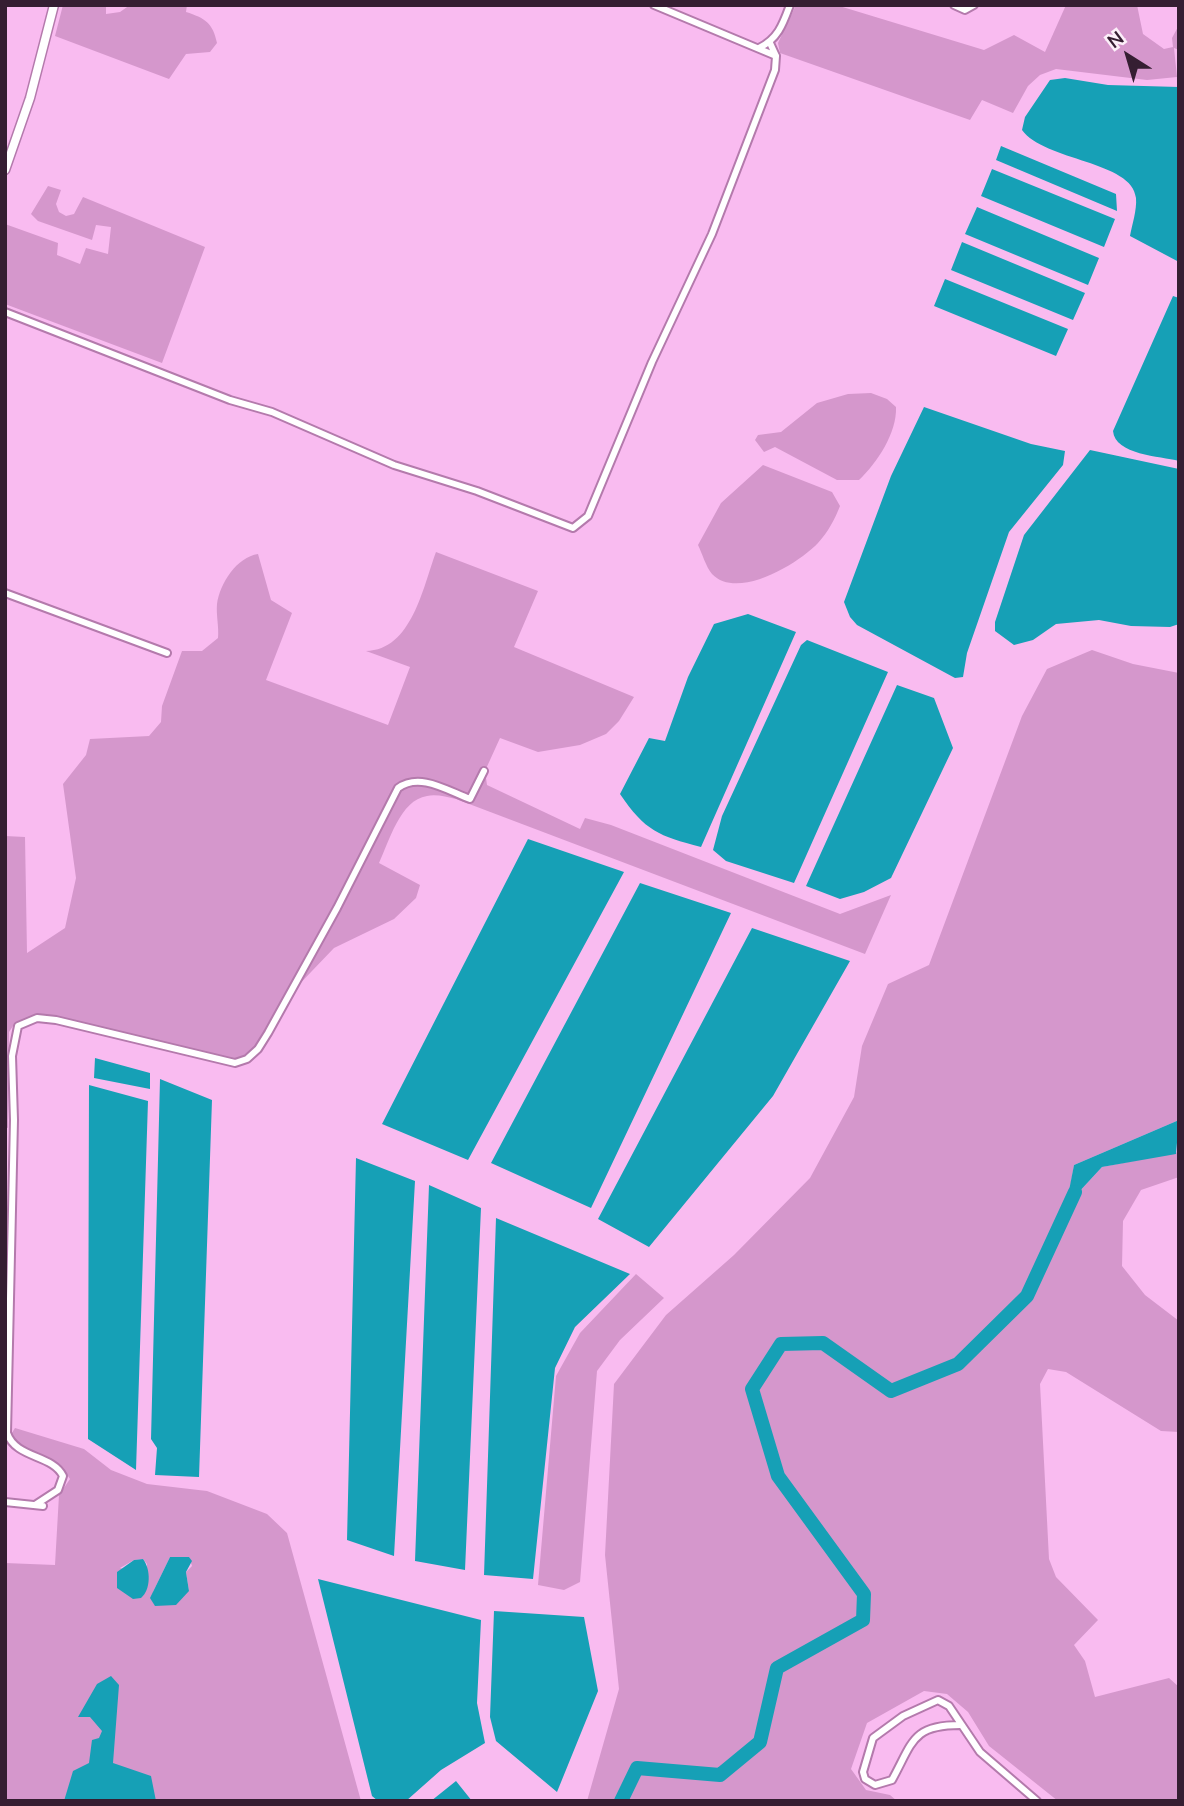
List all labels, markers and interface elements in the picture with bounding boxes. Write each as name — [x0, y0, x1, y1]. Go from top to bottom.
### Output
north arrow — [1093, 21, 1163, 91]
text: N — [1102, 25, 1128, 53]

